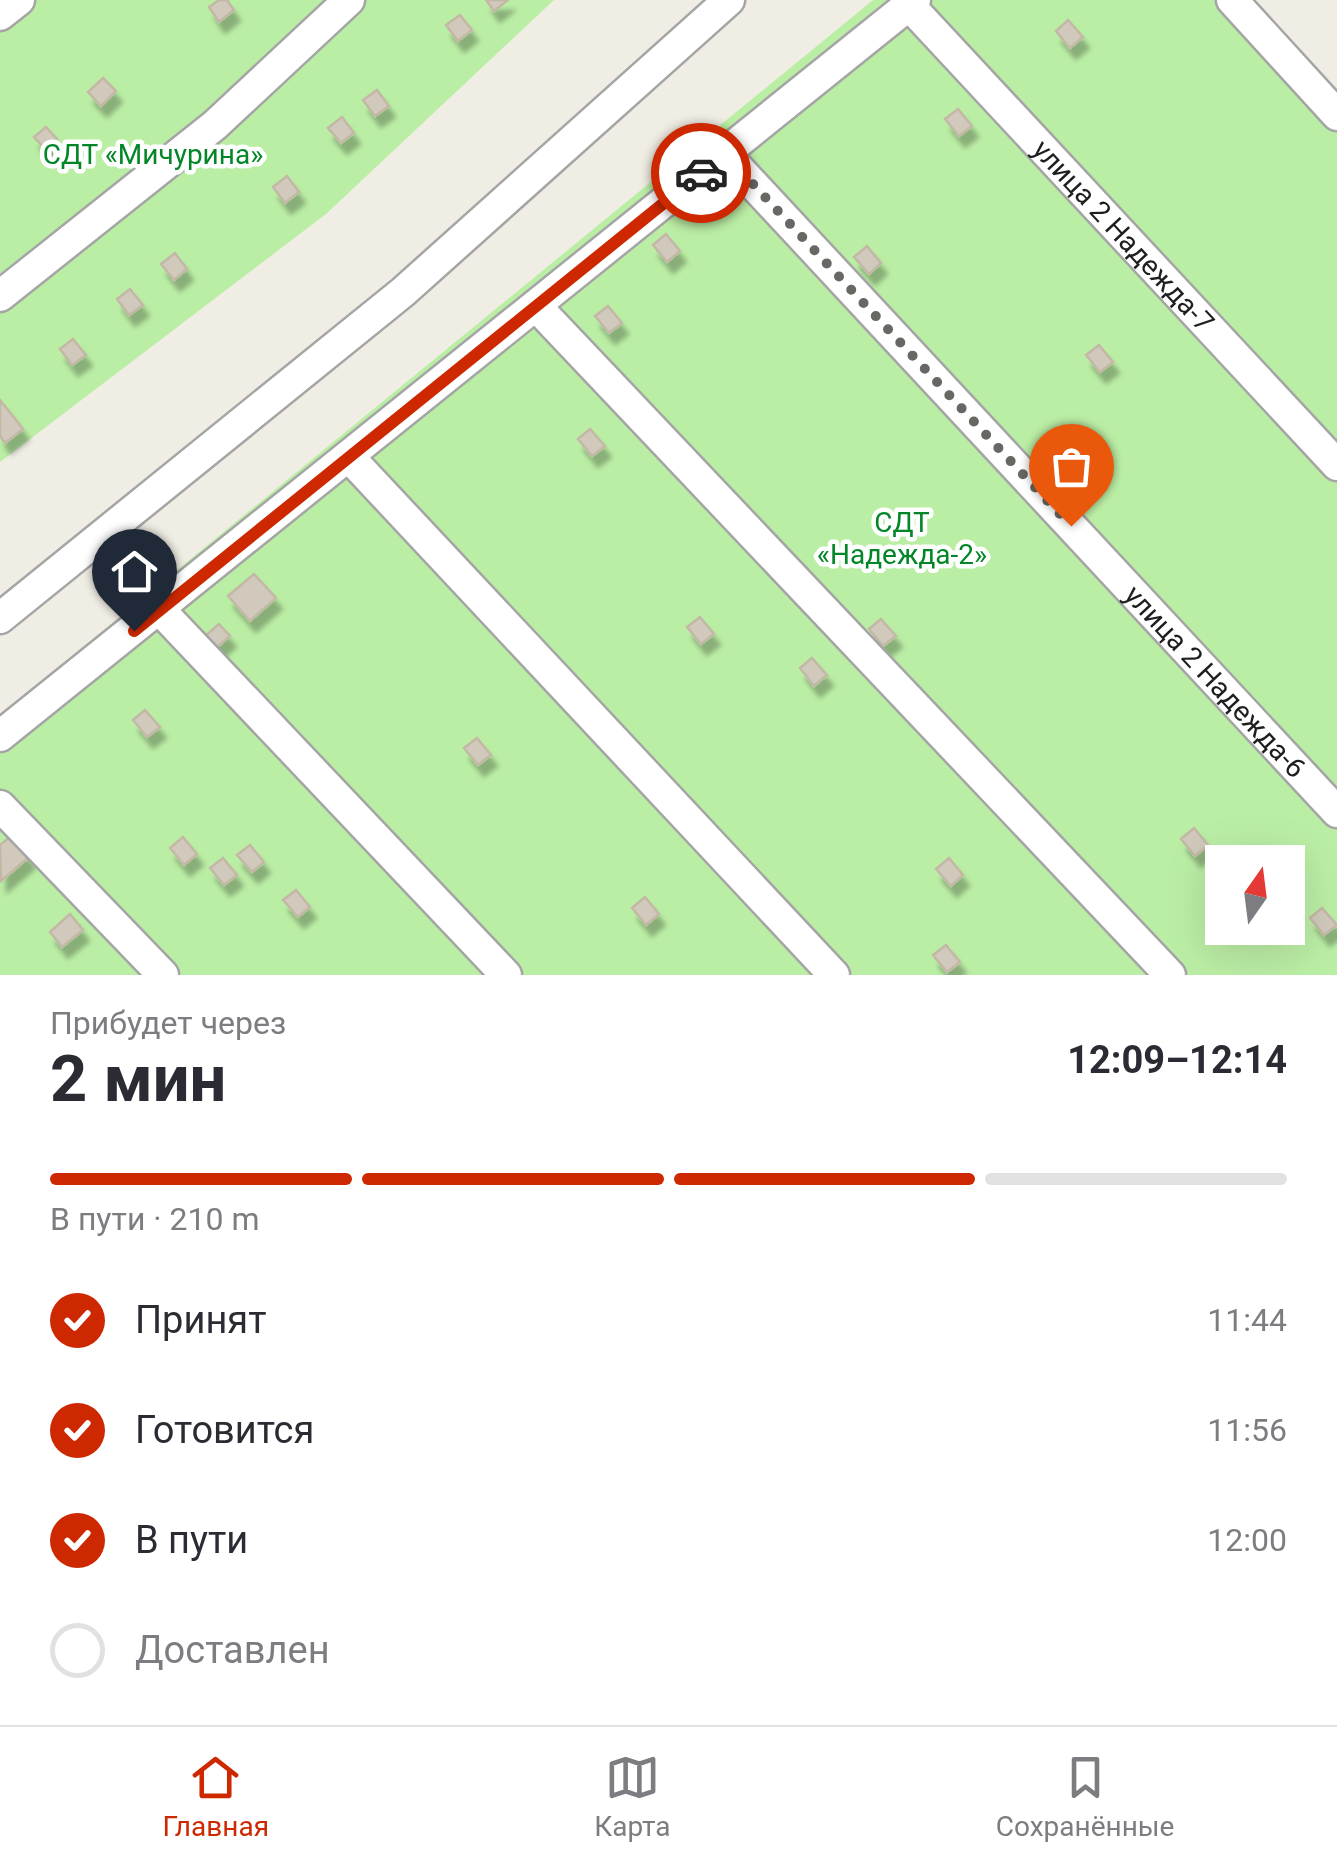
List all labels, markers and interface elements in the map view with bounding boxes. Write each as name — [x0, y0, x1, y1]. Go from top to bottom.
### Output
courier — [651, 123, 751, 223]
street label: улица 2 Надежда-7 — [1026, 133, 1221, 339]
park label: СДТ «Мичурина» — [43, 138, 263, 171]
icon: car — [674, 146, 729, 201]
pin — [1029, 424, 1114, 527]
icon: bag — [1044, 439, 1099, 494]
park label: СДТ «Надежда-2» — [817, 506, 987, 571]
pin — [92, 529, 177, 632]
icon: home — [107, 544, 162, 599]
street label: улица 2 Надежда-6 — [1118, 579, 1312, 785]
north arrow — [1205, 845, 1305, 945]
map controls — [1205, 845, 1305, 945]
text: Прибудет через — [50, 1004, 286, 1042]
text: 12:09–12:14 — [1067, 1038, 1287, 1082]
text: 2 мин — [50, 1041, 226, 1117]
text: В пути · 210 m — [50, 1200, 260, 1238]
icon: check — [50, 1293, 105, 1348]
text: Принят — [135, 1298, 266, 1342]
text: 11:44 — [1207, 1301, 1287, 1339]
icon: check — [50, 1403, 105, 1458]
text: Готовится — [135, 1408, 314, 1452]
text: 11:56 — [1207, 1411, 1287, 1449]
icon: check — [50, 1513, 105, 1568]
text: В пути — [135, 1518, 248, 1562]
text: 12:00 — [1207, 1521, 1287, 1559]
text: Доставлен — [135, 1628, 330, 1672]
tab: Главная — [163, 1750, 269, 1843]
tab: Карта — [594, 1750, 671, 1843]
tab: Сохранённые — [996, 1750, 1174, 1843]

